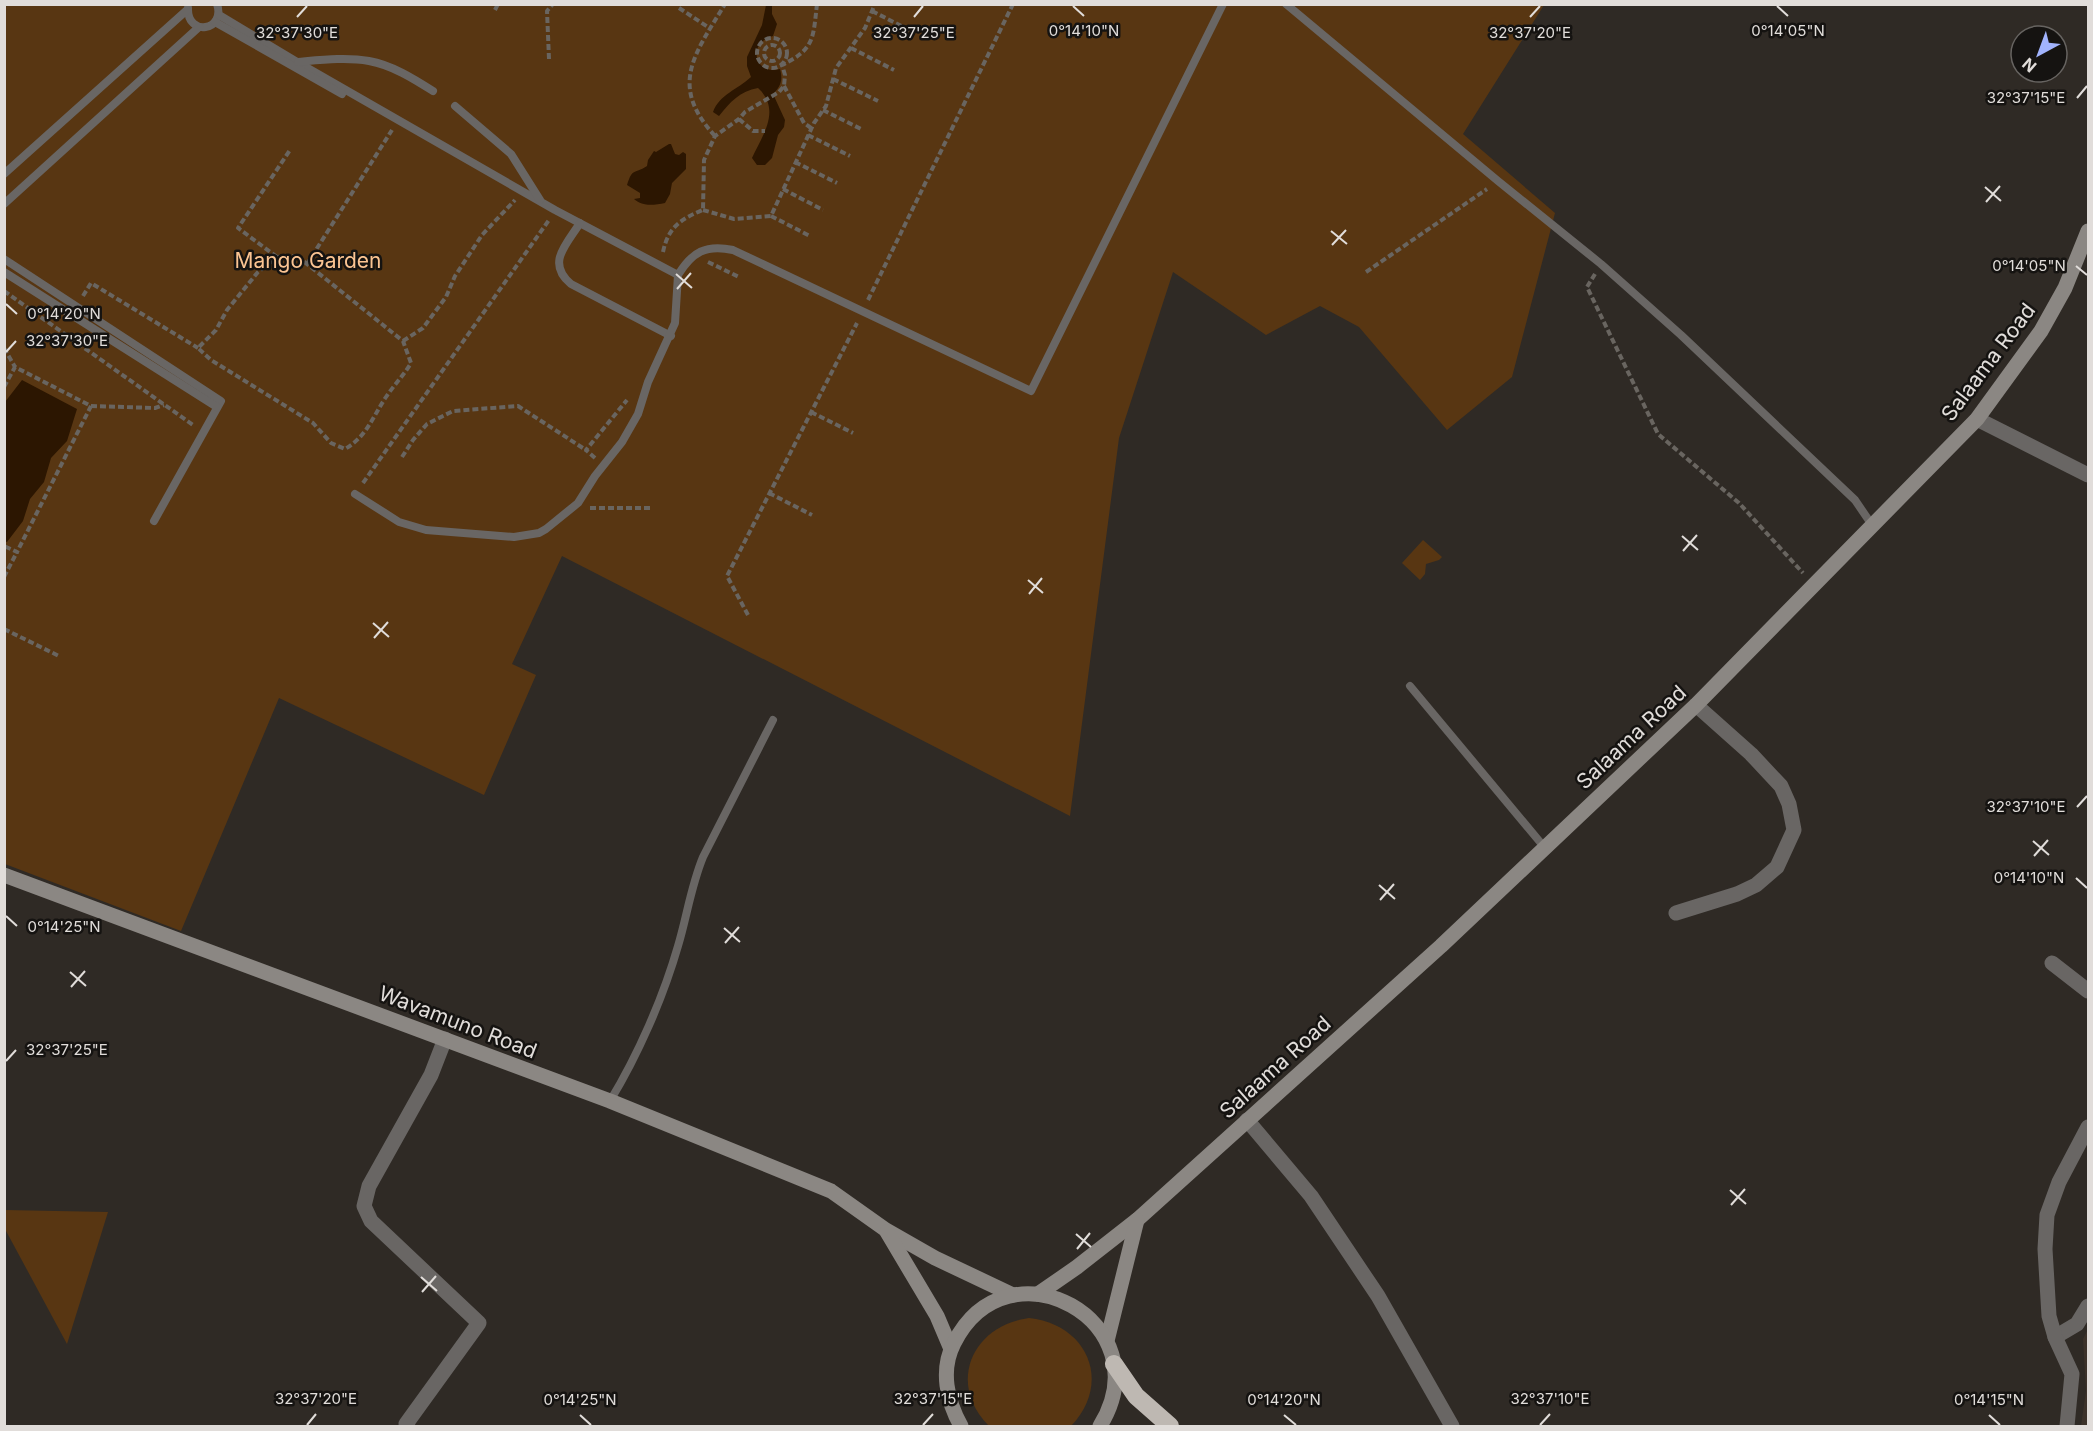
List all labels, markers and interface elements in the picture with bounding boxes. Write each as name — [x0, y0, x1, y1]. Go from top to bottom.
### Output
text: 0°14'10"N — [1049, 21, 1119, 40]
text: 0°14'05"N — [1751, 21, 1825, 40]
text: 32°37'30"E — [256, 23, 338, 42]
text: 32°37'25"E — [873, 23, 955, 42]
text: 32°37'20"E — [1489, 23, 1571, 42]
north arrow — [2009, 24, 2069, 84]
text: N — [2018, 54, 2040, 77]
text: 32°37'15"E — [1987, 88, 2065, 107]
park label: Mango Garden — [234, 248, 382, 273]
text: 0°14'05"N — [1992, 256, 2066, 275]
street label: Salaama Road — [1936, 298, 2040, 426]
text: 0°14'20"N — [27, 304, 101, 323]
text: 32°37'30"E — [26, 331, 108, 350]
street label: Salaama Road — [1571, 680, 1691, 794]
text: 32°37'10"E — [1986, 797, 2066, 816]
text: 0°14'10"N — [1994, 868, 2064, 887]
text: 0°14'25"N — [27, 917, 101, 936]
street label: Wavamuno Road — [376, 980, 540, 1064]
street label: Salaama Road — [1214, 1011, 1336, 1123]
text: 32°37'25"E — [26, 1040, 108, 1059]
text: 32°37'20"E — [275, 1389, 357, 1408]
text: 32°37'15"E — [894, 1389, 972, 1408]
text: 32°37'10"E — [1510, 1389, 1590, 1408]
text: 0°14'25"N — [543, 1390, 617, 1409]
text: 0°14'20"N — [1247, 1390, 1321, 1409]
text: 0°14'15"N — [1954, 1390, 2024, 1409]

